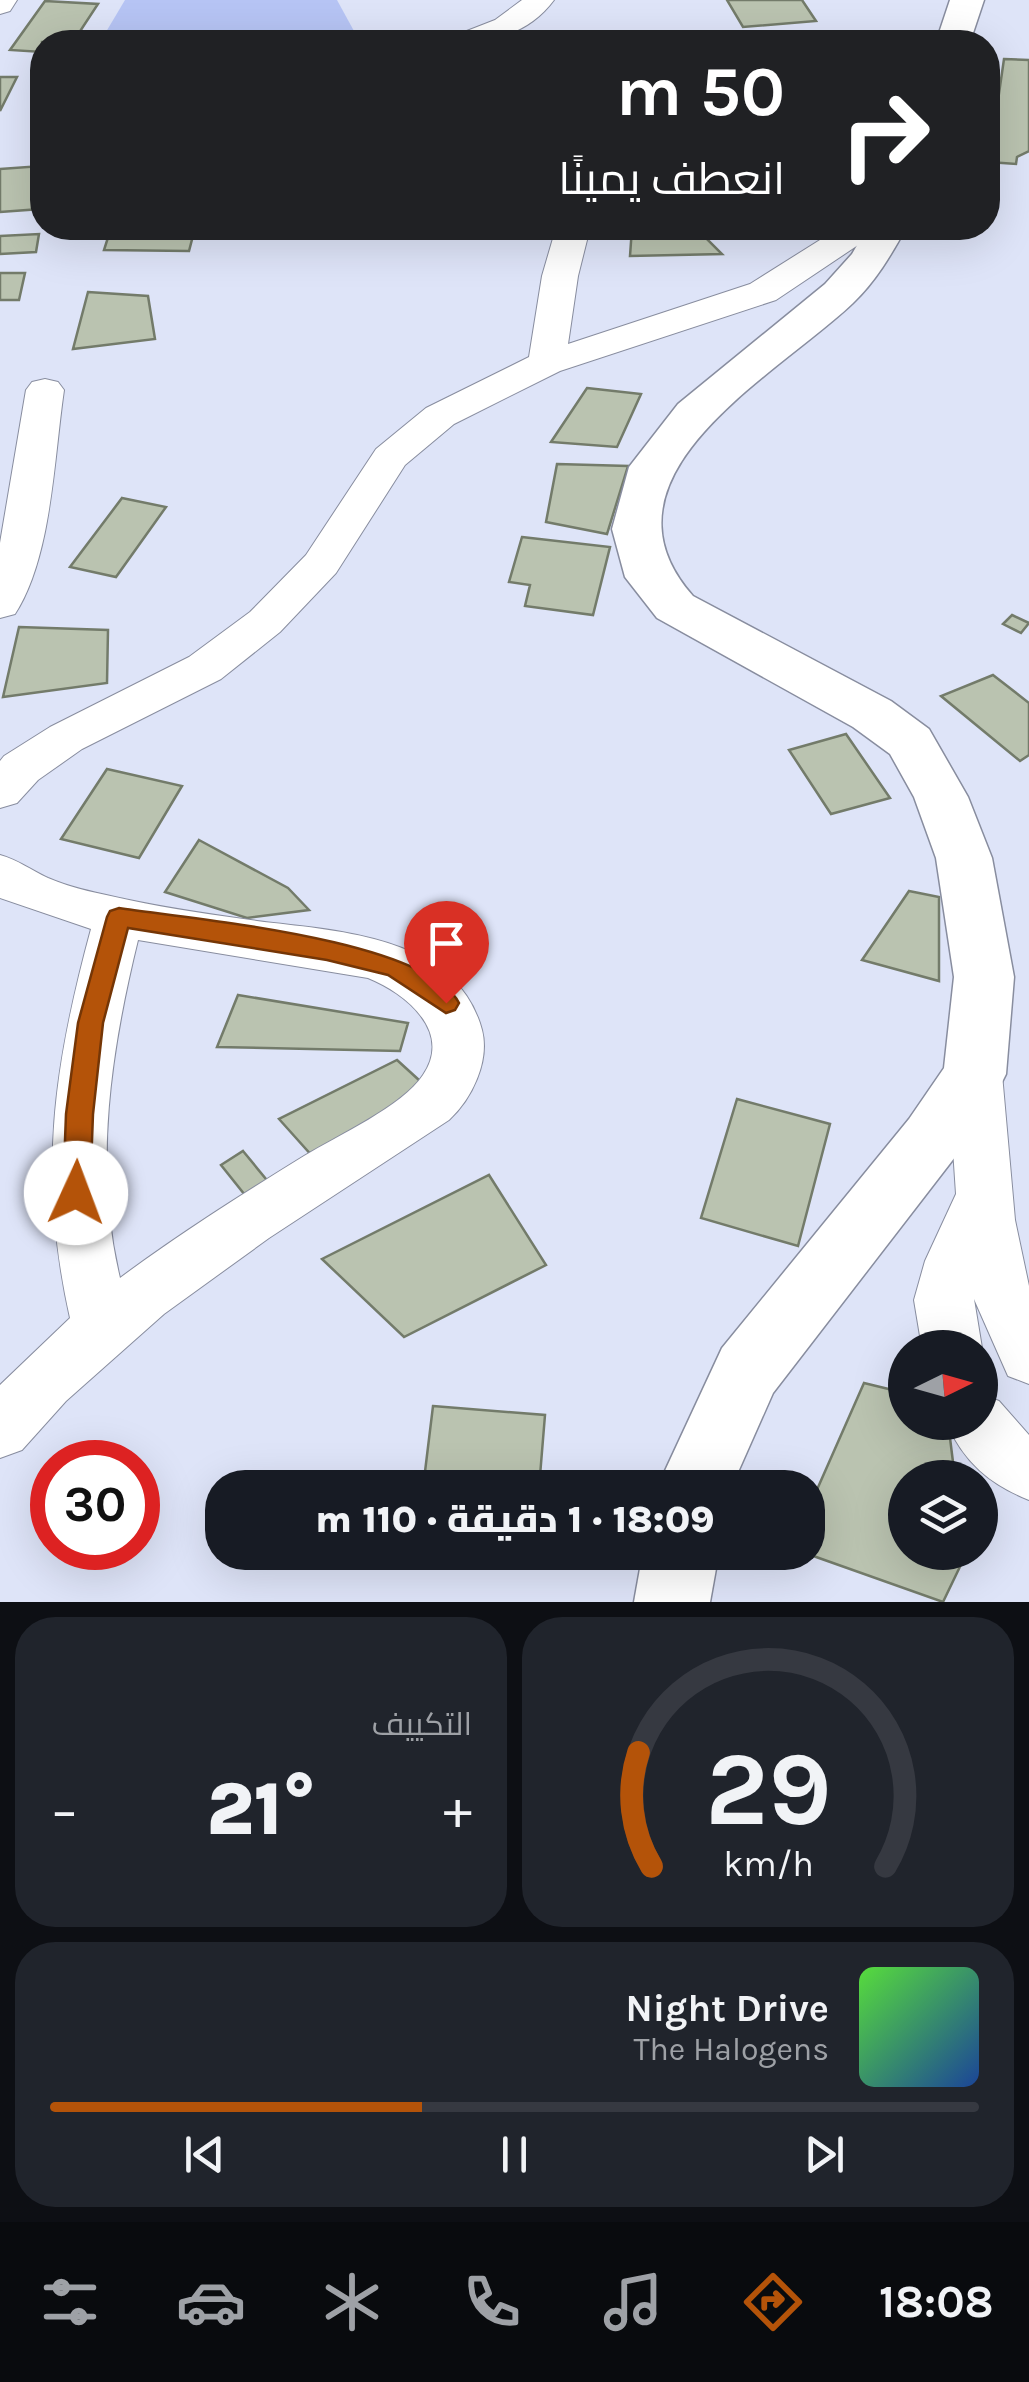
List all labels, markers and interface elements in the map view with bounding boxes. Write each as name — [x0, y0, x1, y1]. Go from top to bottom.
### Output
text: 50 m — [616, 51, 785, 133]
icon: right — [820, 70, 950, 200]
text: انعطف يمينًا — [558, 153, 785, 205]
pin — [404, 901, 489, 1004]
icon: arrive — [419, 916, 474, 971]
position arrow — [24, 1141, 128, 1245]
north arrow — [888, 1330, 998, 1440]
map controls — [888, 1330, 998, 1570]
speed limit sign: 30 — [30, 1440, 160, 1570]
button: layers — [888, 1460, 998, 1570]
text: 18:09 · 1 دقيقة · 110 m — [315, 1497, 715, 1542]
text: التكييف — [372, 1706, 472, 1743]
text: 29 — [705, 1729, 831, 1850]
text: 21° — [206, 1765, 316, 1853]
text: − — [50, 1778, 79, 1842]
text: + — [443, 1778, 472, 1842]
text: km/h — [723, 1843, 813, 1885]
text: Night Drive — [626, 1986, 829, 2031]
text: The Halogens — [634, 2031, 829, 2068]
icon: previous — [177, 2127, 232, 2182]
icon: pause — [487, 2127, 542, 2182]
icon: next — [797, 2127, 852, 2182]
icon: filters — [35, 2267, 105, 2337]
icon: car — [176, 2267, 246, 2337]
icon: climate — [317, 2267, 387, 2337]
icon: phone — [457, 2267, 527, 2337]
icon: music — [598, 2267, 668, 2337]
icon: directions — [738, 2267, 808, 2337]
text: 18:08 — [879, 2276, 994, 2328]

